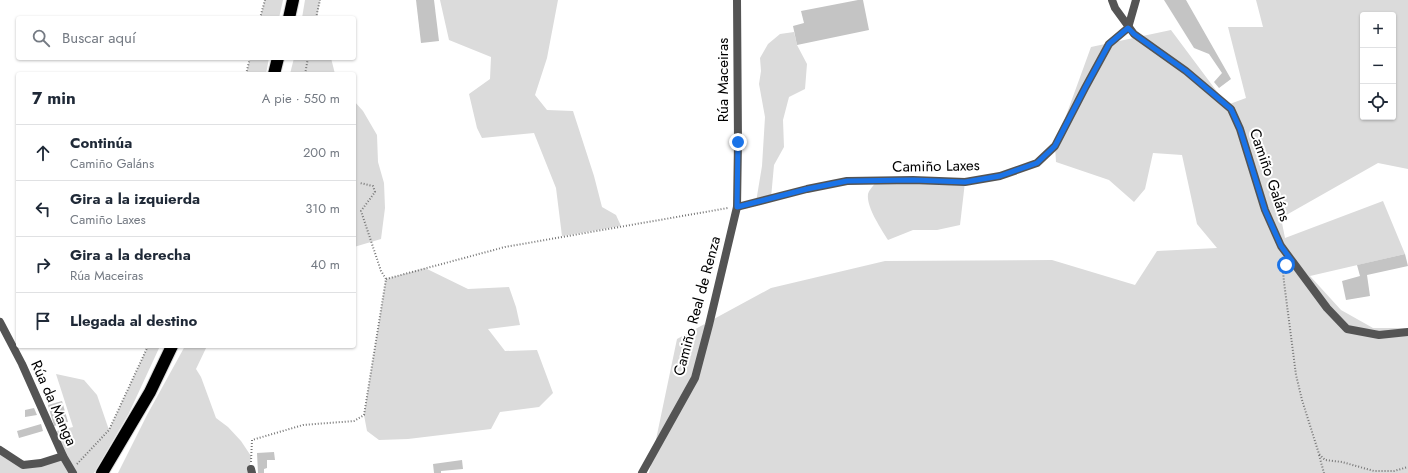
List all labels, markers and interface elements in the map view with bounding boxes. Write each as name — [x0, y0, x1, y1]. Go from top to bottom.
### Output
map controls — [1360, 12, 1396, 120]
button: + — [1360, 12, 1396, 48]
search box — [16, 16, 356, 60]
icon: search — [30, 27, 52, 49]
text: Buscar aquí — [62, 27, 136, 49]
street label: Rúa Maceiras — [712, 38, 734, 122]
button: − — [1360, 48, 1396, 84]
button: locate — [1360, 84, 1396, 120]
text: 7 min — [32, 86, 76, 110]
text: A pie · 550 m — [262, 89, 340, 108]
street label: Camiño Galáns — [1244, 125, 1296, 225]
text: Continúa — [70, 132, 132, 154]
route end — [729, 133, 747, 151]
icon: ahead — [32, 142, 54, 164]
text: 200 m — [303, 143, 340, 162]
text: Camiño Galáns — [70, 154, 154, 173]
street label: Camiño Laxes — [892, 154, 980, 178]
text: Gira a la izquierda — [70, 188, 200, 210]
icon: left — [32, 198, 54, 220]
text: 310 m — [305, 199, 340, 218]
text: Camiño Laxes — [70, 210, 146, 229]
street label: Camiño Real de Renza — [668, 234, 726, 378]
text: Gira a la derecha — [70, 244, 191, 266]
icon: right — [32, 254, 54, 276]
text: 40 m — [311, 255, 340, 274]
route start — [1277, 256, 1295, 274]
text: Rúa Maceiras — [70, 266, 143, 285]
icon: arrive — [32, 310, 54, 332]
text: Llegada al destino — [70, 310, 197, 332]
street label: Rúa da Manga — [25, 357, 83, 449]

